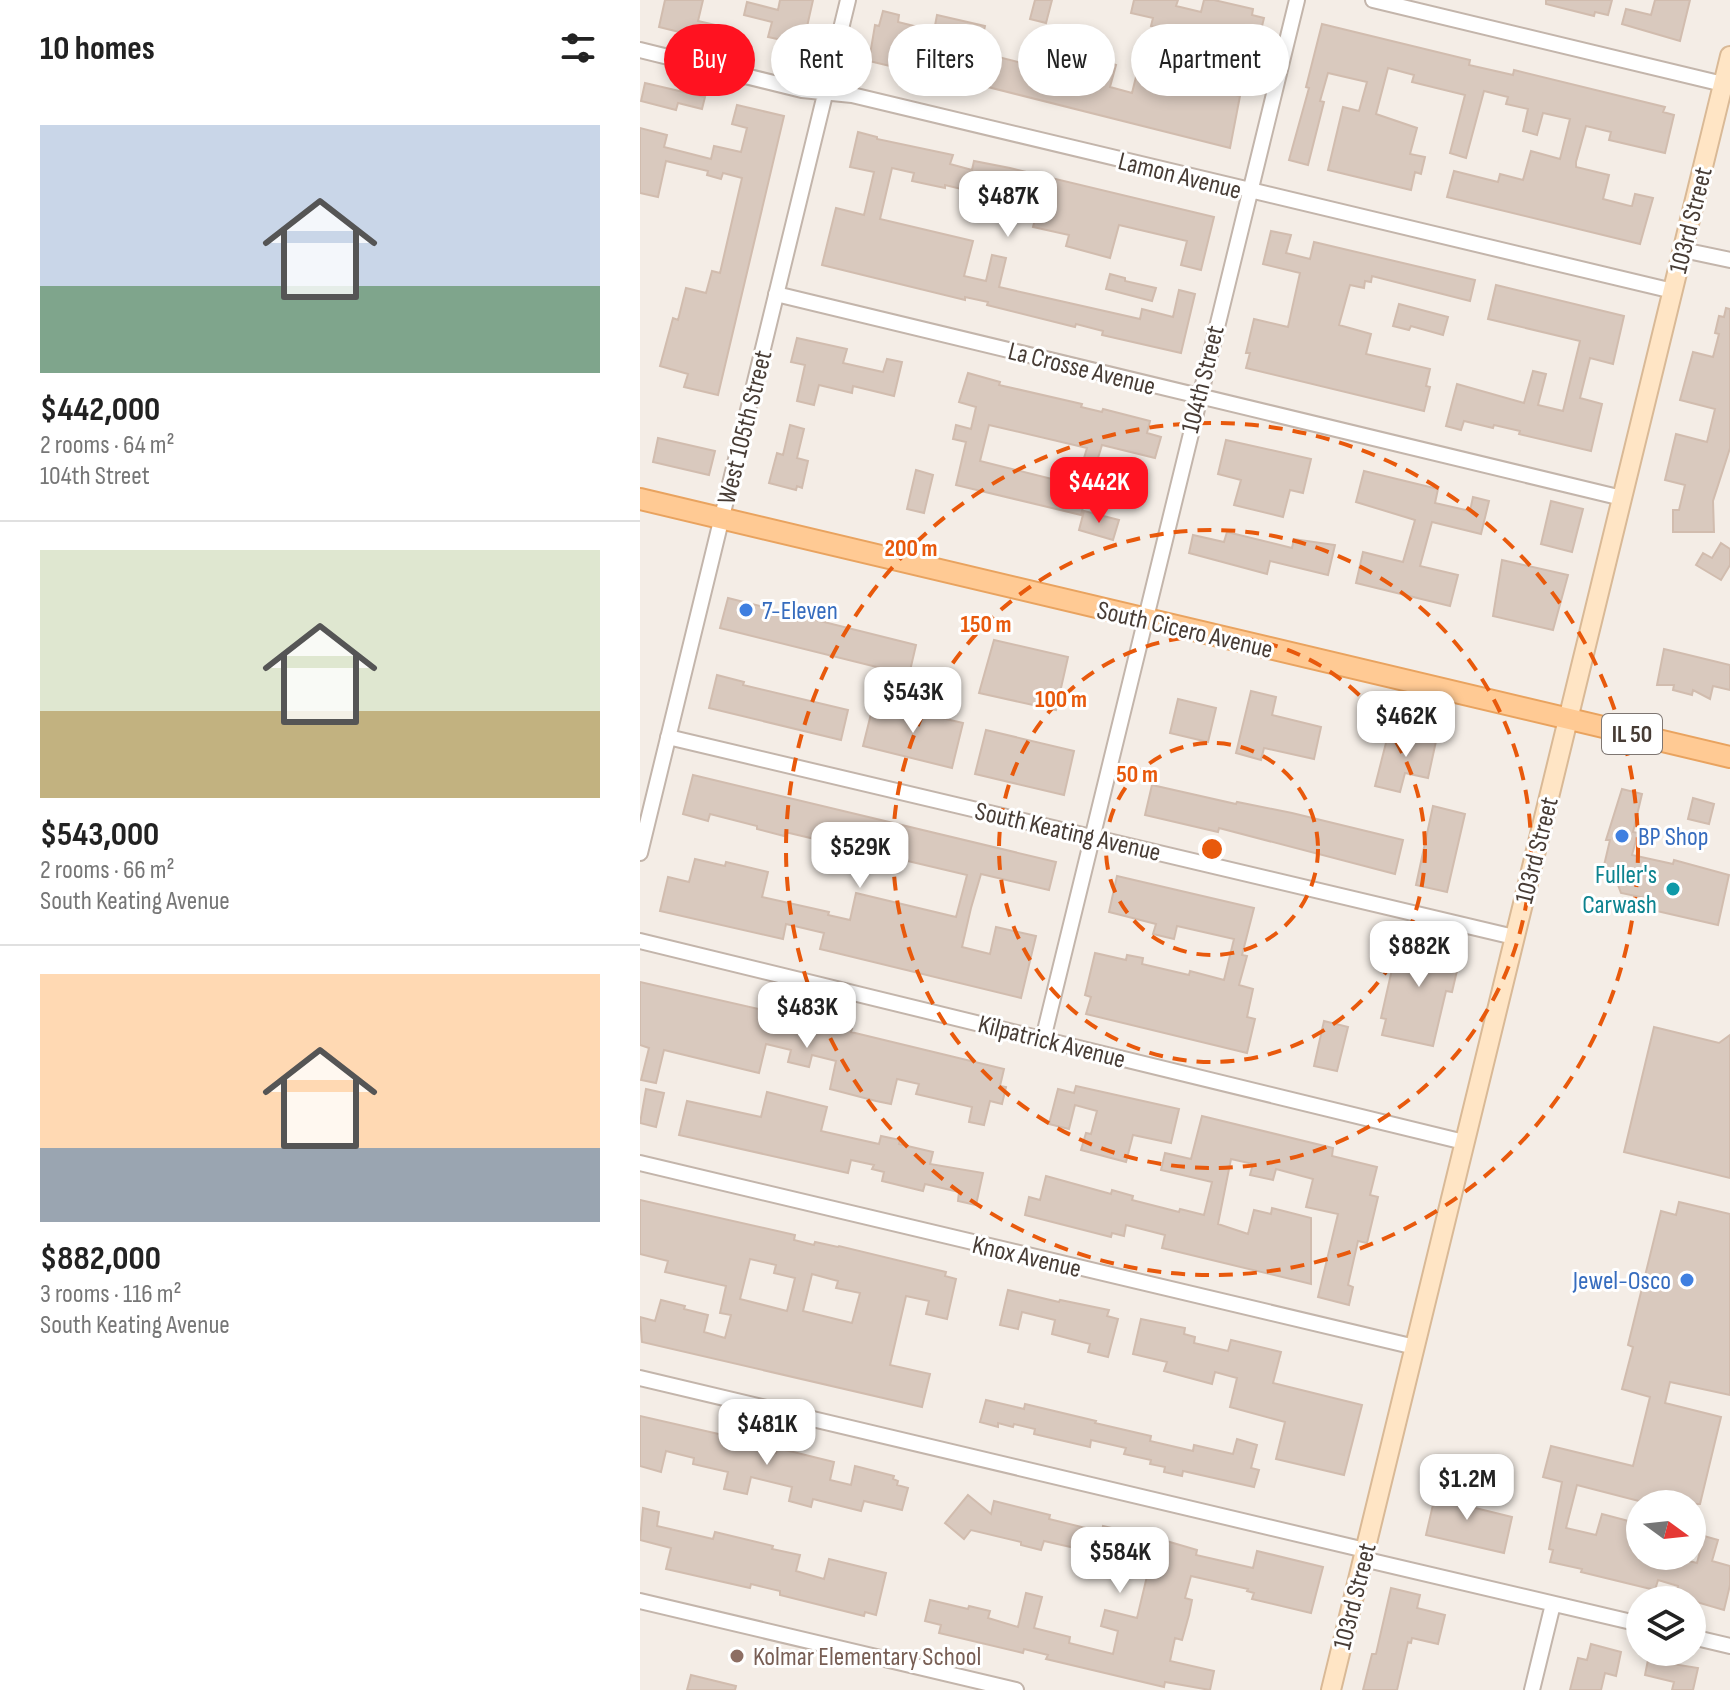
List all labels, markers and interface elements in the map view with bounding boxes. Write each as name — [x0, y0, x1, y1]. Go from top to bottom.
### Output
chip: Buy — [664, 24, 755, 96]
chip: Rent — [771, 24, 872, 96]
chip: Filters — [888, 24, 1002, 96]
chip: New — [1018, 24, 1115, 96]
chip: Apartment — [1131, 24, 1289, 96]
icon: filters — [556, 26, 600, 70]
text: 10 homes — [40, 28, 155, 69]
street label: Lamon Avenue — [1115, 146, 1244, 207]
street label: 103rd Street — [1663, 164, 1720, 277]
pin: $487K — [952, 171, 1064, 239]
icon: home — [248, 177, 392, 321]
text: $487K — [977, 181, 1039, 212]
street label: 104th Street — [1175, 322, 1232, 436]
street label: La Crosse Avenue — [1005, 336, 1158, 403]
street label: West 105th Street — [711, 347, 780, 508]
text: $442,000 — [40, 389, 160, 430]
text: 2 rooms · 64 m² — [40, 430, 175, 461]
pin: $442K — [1043, 457, 1155, 525]
text: 104th Street — [40, 461, 150, 492]
text: $442K — [1068, 467, 1130, 498]
text: 200 m — [884, 534, 938, 563]
street label: South Cicero Avenue — [1094, 595, 1276, 666]
place label: 7-Eleven — [762, 596, 838, 627]
marker: 7-Eleven — [737, 601, 755, 619]
icon: home — [248, 602, 392, 746]
text: 150 m — [960, 610, 1012, 639]
pin: $543K — [857, 667, 969, 735]
text: $543K — [882, 677, 944, 708]
text: 100 m — [1035, 685, 1087, 714]
pin: $462K — [1350, 691, 1462, 759]
text: $462K — [1375, 701, 1437, 732]
road number: IL 50 — [1602, 714, 1662, 754]
text: 50 m — [1116, 760, 1158, 789]
street label: 103rd Street — [1509, 794, 1566, 907]
street label: South Keating Avenue — [972, 796, 1164, 869]
text: $543,000 — [40, 814, 159, 855]
pin: $529K — [804, 822, 916, 890]
place label: BP Shop — [1638, 822, 1709, 853]
marker: BP Shop — [1613, 827, 1631, 845]
text: $529K — [829, 832, 891, 863]
centre of rings — [1198, 835, 1226, 863]
text: 2 rooms · 66 m² — [40, 855, 175, 886]
place label: Fuller's Carwash — [1582, 860, 1657, 921]
marker: Fuller's Carwash — [1664, 880, 1682, 898]
text: South Keating Avenue — [40, 886, 230, 917]
pin: $882K — [1363, 921, 1475, 989]
text: $882K — [1388, 931, 1450, 962]
pin: $483K — [751, 982, 863, 1050]
text: $483K — [776, 992, 838, 1023]
street label: Kilpatrick Avenue — [975, 1009, 1128, 1076]
icon: home — [248, 1026, 392, 1170]
street label: Knox Avenue — [969, 1230, 1084, 1285]
text: $882,000 — [40, 1238, 161, 1279]
place label: Jewel-Osco — [1572, 1266, 1671, 1297]
marker: Jewel-Osco — [1678, 1271, 1696, 1289]
text: 3 rooms · 116 m² — [40, 1279, 182, 1310]
text: South Keating Avenue — [40, 1310, 230, 1341]
pin: $481K — [711, 1399, 823, 1467]
text: $481K — [736, 1409, 798, 1440]
pin: $1.2M — [1411, 1454, 1523, 1522]
text: $1.2M — [1438, 1464, 1496, 1495]
north arrow — [1626, 1490, 1706, 1570]
map controls — [1626, 1490, 1706, 1666]
pin: $584K — [1064, 1527, 1176, 1595]
text: $584K — [1089, 1537, 1151, 1568]
street label: 103rd Street — [1327, 1540, 1384, 1653]
button: layers — [1626, 1586, 1706, 1666]
place label: Kolmar Elementary School — [753, 1642, 981, 1673]
marker: Kolmar Elementary School — [728, 1647, 746, 1665]

